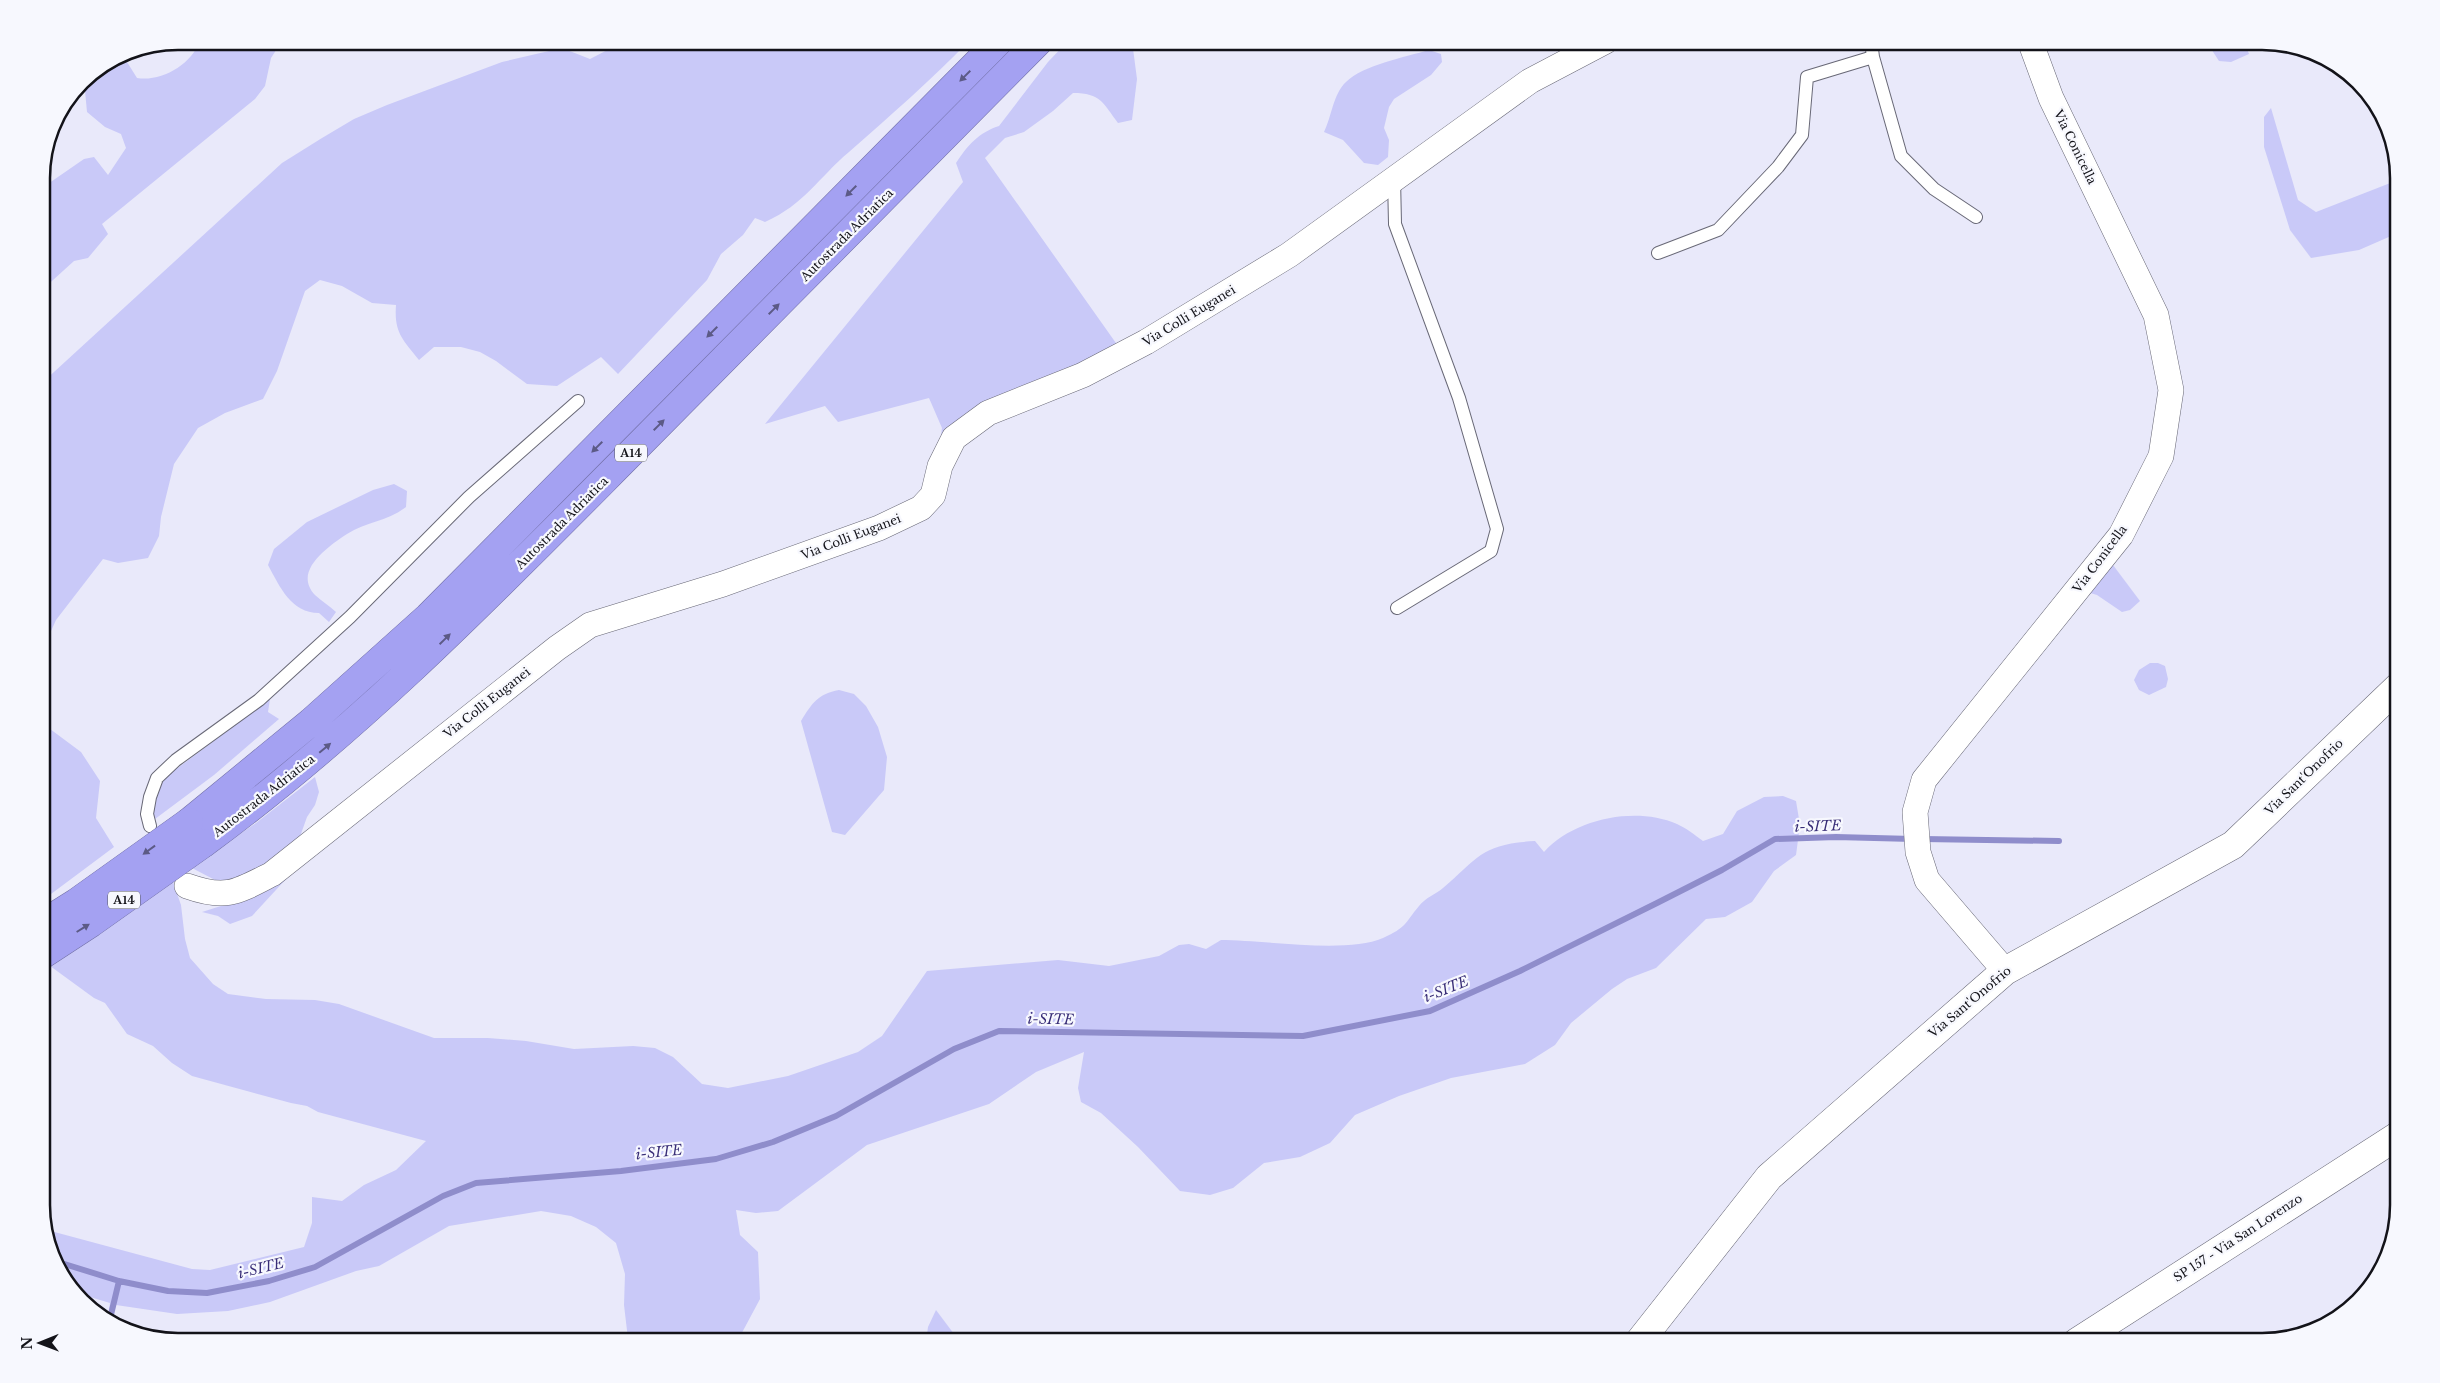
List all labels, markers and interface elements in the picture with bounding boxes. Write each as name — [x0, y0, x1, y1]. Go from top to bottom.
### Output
one-way arrow — [959, 70, 971, 82]
street label: Via Conicella — [2051, 106, 2100, 187]
street label: Autostrada Adriatica — [797, 185, 896, 285]
one-way arrow — [845, 185, 857, 197]
street label: Via Colli Euganei — [1139, 282, 1238, 350]
one-way arrow — [767, 304, 779, 316]
one-way arrow — [706, 326, 718, 338]
one-way arrow — [653, 419, 665, 431]
one-way arrow — [591, 441, 603, 453]
road number: A14 — [615, 444, 647, 462]
street label: Autostrada Adriatica — [512, 473, 611, 573]
street label: Via Colli Euganei — [798, 511, 903, 563]
street label: Via Conicella — [2069, 522, 2130, 596]
one-way arrow — [439, 633, 451, 645]
street label: Via Colli Euganei — [440, 664, 533, 742]
street label: Via Sant'Onofrio — [2261, 735, 2346, 819]
one-way arrow — [318, 742, 330, 754]
street label: Autostrada Adriatica — [209, 751, 318, 841]
water label: i-SITE — [1794, 816, 1842, 836]
one-way arrow — [142, 845, 156, 855]
road number: A14 — [108, 892, 140, 908]
one-way arrow — [76, 924, 89, 933]
street label: Via Sant'Onofrio — [1925, 963, 2014, 1041]
water label: i-SITE — [1421, 972, 1471, 1006]
water label: i-SITE — [1028, 1010, 1074, 1028]
water label: i-SITE — [635, 1141, 683, 1163]
street label: SP 157 - Via San Lorenzo — [2171, 1190, 2305, 1285]
water label: i-SITE — [236, 1254, 286, 1282]
north arrow — [15, 1318, 65, 1368]
text: N — [18, 1336, 36, 1350]

